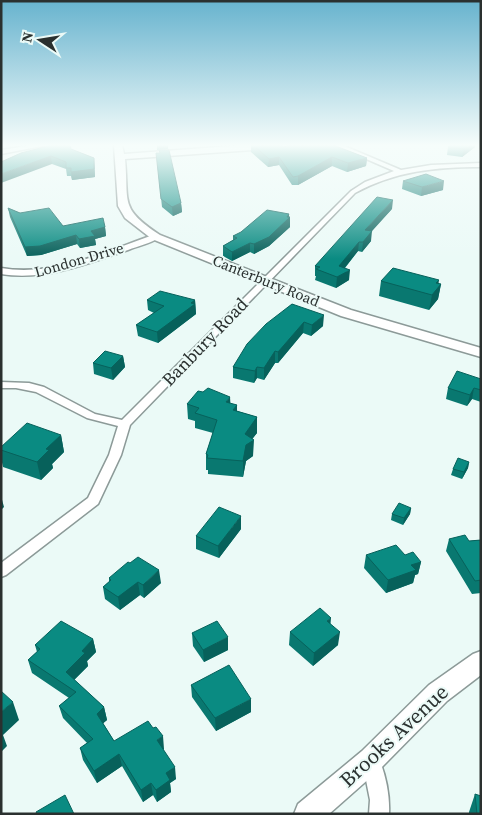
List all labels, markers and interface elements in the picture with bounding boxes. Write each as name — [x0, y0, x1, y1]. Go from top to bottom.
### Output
north arrow — [15, 15, 65, 65]
text: N — [16, 30, 38, 44]
street label: London Drive — [32, 237, 126, 282]
street label: Canterbury Road — [210, 250, 323, 312]
street label: Banbury Road — [156, 292, 253, 391]
street label: Brooks Avenue — [333, 678, 454, 794]

